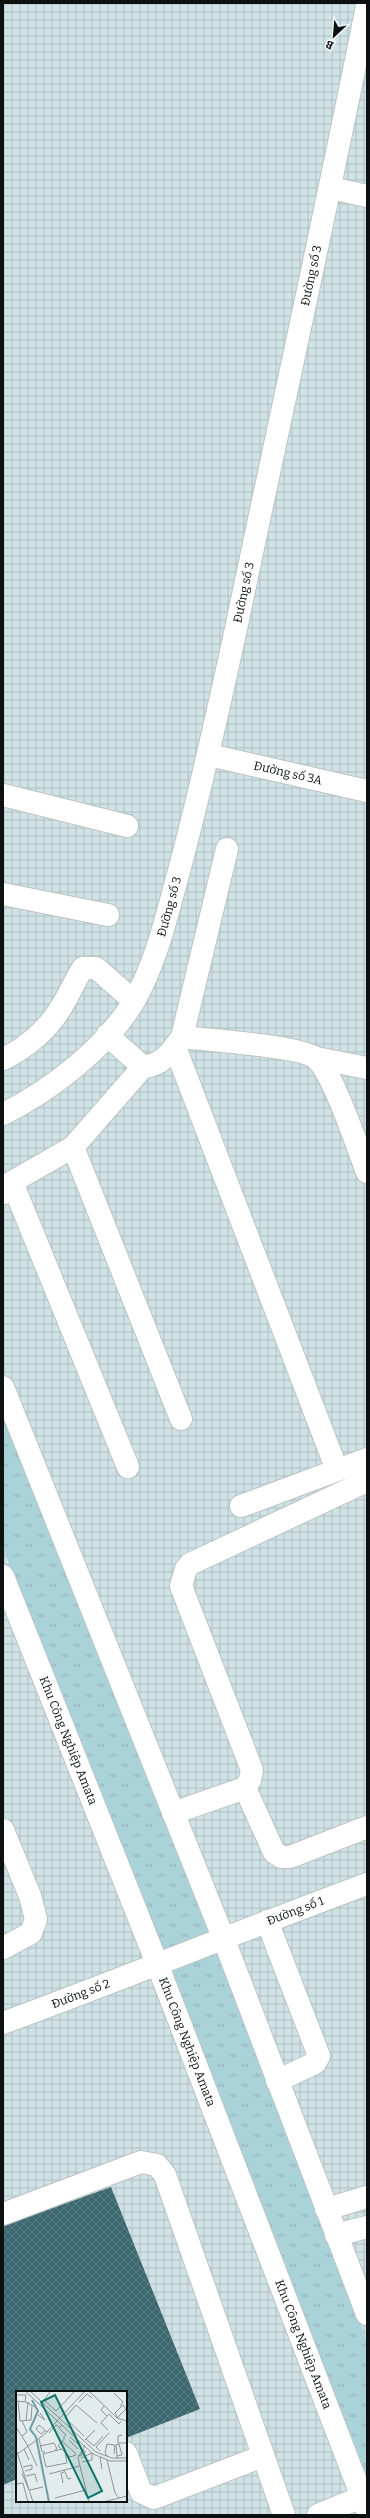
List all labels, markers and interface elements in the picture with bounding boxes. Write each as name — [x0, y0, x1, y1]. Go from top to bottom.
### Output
north arrow — [314, 16, 354, 56]
text: B — [324, 37, 336, 52]
street label: Đường số 3 — [298, 244, 324, 307]
street label: Đường số 3 — [230, 561, 257, 624]
street label: Đường số 3A — [252, 758, 324, 788]
street label: Đường số 3 — [154, 875, 184, 938]
street label: Khu Công Nghiệp Amata — [37, 1674, 100, 1807]
street label: Đường số 1 — [265, 1894, 326, 1928]
street label: Khu Công Nghiệp Amata — [156, 1975, 218, 2109]
street label: Đường số 2 — [50, 1976, 112, 2011]
street label: Khu Công Nghiệp Amata — [272, 2278, 335, 2411]
inset map — [16, 2391, 127, 2502]

